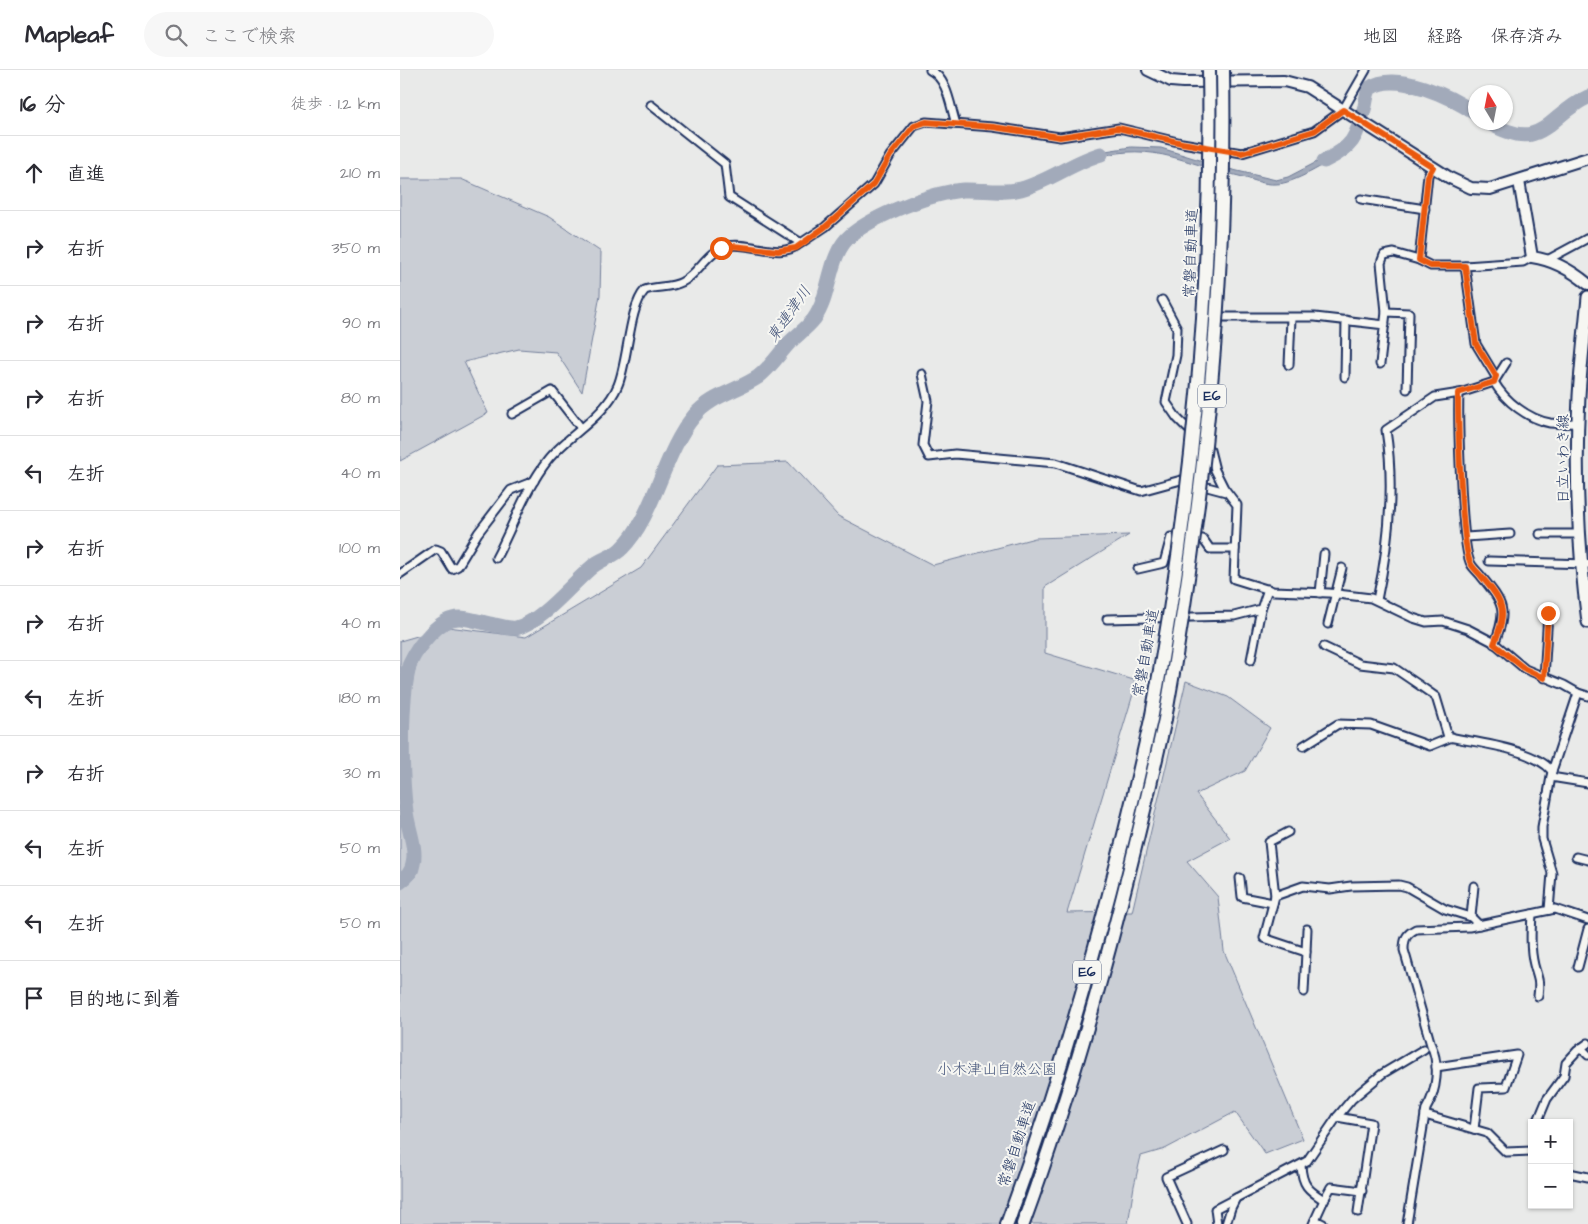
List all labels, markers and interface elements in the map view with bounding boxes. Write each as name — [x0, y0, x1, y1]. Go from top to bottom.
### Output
search box — [144, 12, 494, 57]
text: Mapleaf — [25, 18, 114, 52]
icon: search — [162, 21, 190, 49]
text: ここで検索 — [202, 23, 297, 50]
text: 地図 — [1363, 24, 1399, 49]
text: 経路 — [1427, 24, 1463, 49]
text: 保存済み — [1491, 24, 1563, 49]
north arrow — [1468, 85, 1513, 130]
text: 16 分 — [20, 90, 65, 119]
text: 徒歩 · 1.2 km — [291, 93, 380, 115]
icon: ahead — [20, 159, 48, 187]
text: 直進 — [67, 161, 105, 188]
text: 210 m — [340, 162, 380, 184]
street label: 常磐自動車道 — [1179, 208, 1203, 298]
icon: right — [20, 234, 48, 262]
text: 右折 — [67, 236, 105, 263]
text: 350 m — [332, 237, 380, 259]
route start — [710, 237, 733, 260]
water label: 東連津川 — [762, 281, 816, 347]
icon: right — [20, 309, 48, 337]
text: 右折 — [67, 311, 105, 338]
text: 90 m — [342, 312, 380, 334]
icon: right — [20, 384, 48, 412]
road number: E6 — [1198, 384, 1226, 408]
text: 右折 — [67, 386, 105, 413]
text: 80 m — [341, 387, 380, 409]
street label: 日立いわき線 — [1553, 414, 1574, 504]
icon: left — [20, 459, 48, 487]
text: 左折 — [67, 461, 105, 488]
text: 40 m — [340, 462, 380, 484]
icon: right — [20, 534, 48, 562]
text: 右折 — [67, 536, 105, 563]
text: 100 m — [339, 537, 380, 559]
route end — [1537, 602, 1560, 625]
street label: 常磐自動車道 — [1128, 607, 1164, 699]
icon: right — [20, 609, 48, 637]
text: 右折 — [67, 611, 105, 638]
text: 40 m — [340, 612, 380, 634]
icon: left — [20, 684, 48, 712]
text: 左折 — [67, 686, 105, 713]
text: 180 m — [339, 687, 380, 709]
icon: right — [20, 759, 48, 787]
text: 右折 — [67, 761, 105, 788]
text: 30 m — [343, 762, 380, 784]
icon: left — [20, 834, 48, 862]
text: 左折 — [67, 836, 105, 863]
text: 50 m — [340, 837, 380, 859]
icon: left — [20, 909, 48, 937]
text: 左折 — [67, 911, 105, 938]
text: 50 m — [340, 912, 380, 934]
road number: E6 — [1073, 960, 1101, 984]
icon: arrive — [20, 984, 48, 1012]
text: 目的地に到着 — [67, 986, 181, 1013]
park label: 小木津山自然公園 — [937, 1059, 1057, 1080]
street label: 常磐自動車道 — [993, 1098, 1041, 1190]
map controls — [1528, 1119, 1573, 1209]
button: + — [1528, 1119, 1573, 1164]
button: − — [1528, 1164, 1573, 1209]

